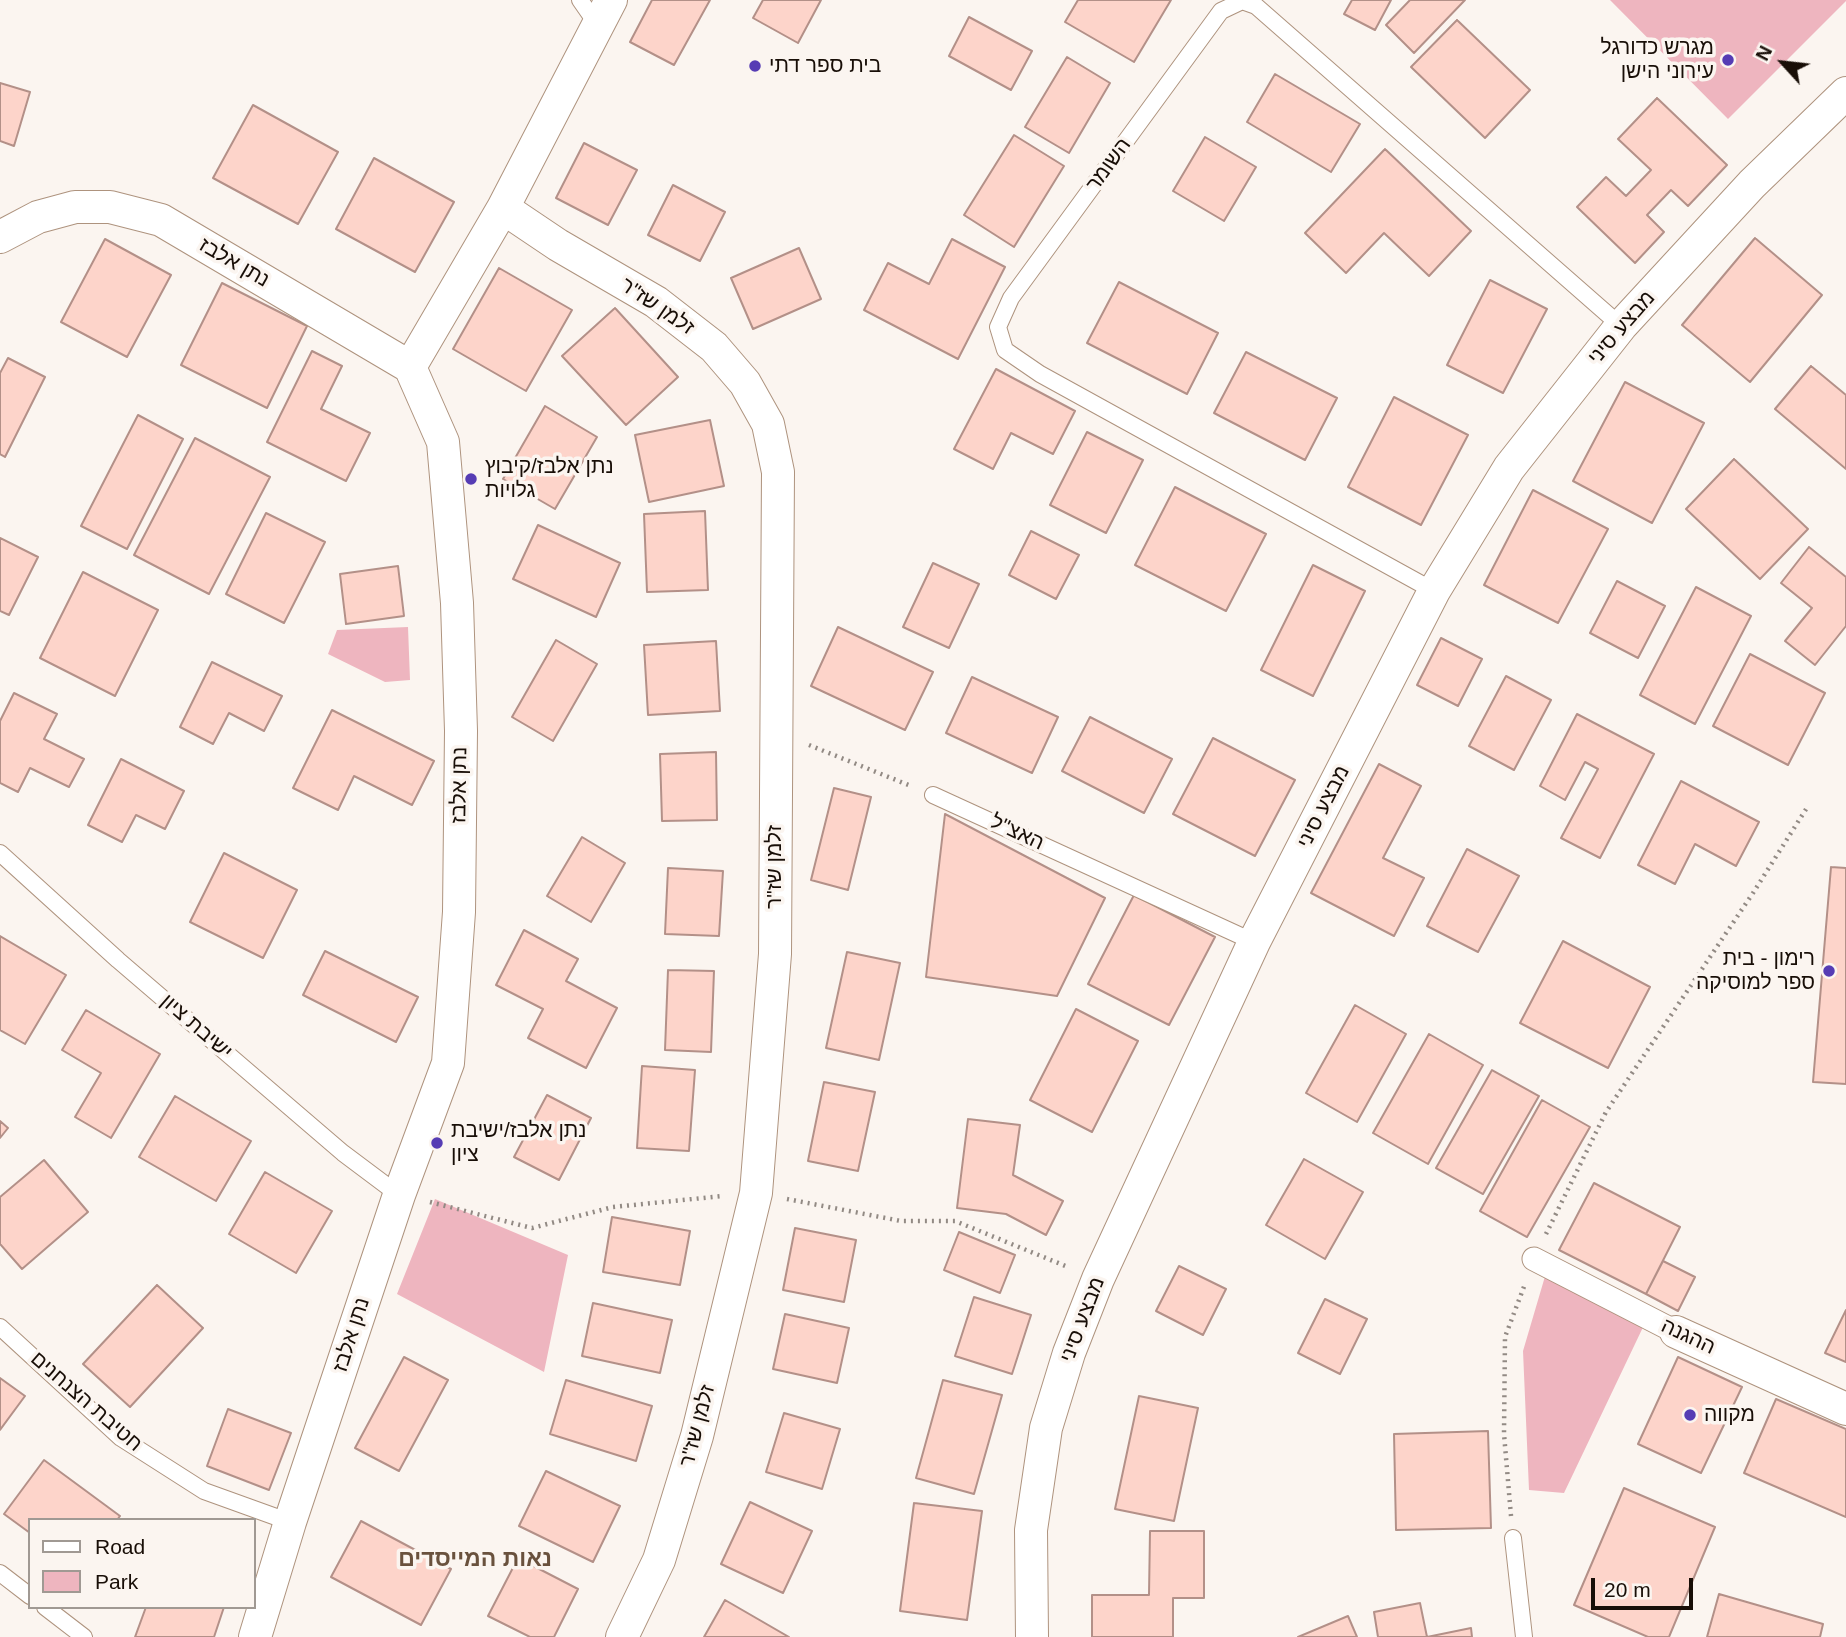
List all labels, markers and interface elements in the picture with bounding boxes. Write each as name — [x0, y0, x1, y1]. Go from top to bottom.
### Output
north arrow — [1748, 28, 1818, 98]
place label: מגרש כדורגל עירוני הישן — [1600, 35, 1714, 85]
text: N — [1751, 42, 1776, 64]
marker: מגרש כדורגל עירוני הישן — [1720, 52, 1736, 68]
place label: בית ספר דתי — [769, 53, 881, 79]
marker: בית ספר דתי — [747, 58, 763, 74]
street label: השומר — [1081, 133, 1137, 197]
street label: נתן אלבז — [194, 233, 274, 293]
street label: זלמן שז"ר — [615, 273, 699, 341]
street label: מבצע סיני — [1583, 286, 1661, 370]
place label: נתן אלבז/קיבוץ גלויות — [485, 454, 614, 504]
marker: נתן אלבז/קיבוץ גלויות — [463, 471, 479, 487]
street label: נתן אלבז — [447, 746, 473, 824]
street label: מבצע סיני — [1292, 761, 1356, 853]
street label: האצ"ל — [986, 810, 1048, 856]
street label: זלמן שז"ר — [762, 825, 788, 909]
place label: רימון - בית ספר למוסיקה — [1696, 946, 1815, 996]
marker: רימון - בית ספר למוסיקה — [1821, 963, 1837, 979]
street label: ישיבת ציון — [155, 989, 237, 1065]
place label: נתן אלבז/ישיבת ציון — [451, 1118, 587, 1168]
marker: נתן אלבז/ישיבת ציון — [429, 1135, 445, 1151]
street label: מבצע סיני — [1055, 1274, 1111, 1366]
street label: נתן אלבז — [328, 1295, 376, 1375]
street label: ההגנה — [1657, 1314, 1719, 1360]
street label: חטיבת הצנחנים — [25, 1347, 147, 1457]
street label: זלמן שז"ר — [675, 1382, 721, 1470]
place label: מקווה — [1704, 1402, 1755, 1428]
marker: מקווה — [1682, 1407, 1698, 1423]
legend — [28, 1518, 256, 1609]
text: Road — [95, 1535, 145, 1558]
district label: נאות המייסדים — [398, 1546, 552, 1574]
scale bar — [1594, 1564, 1696, 1608]
text: Park — [95, 1570, 138, 1593]
text: 20 m — [1604, 1578, 1651, 1601]

